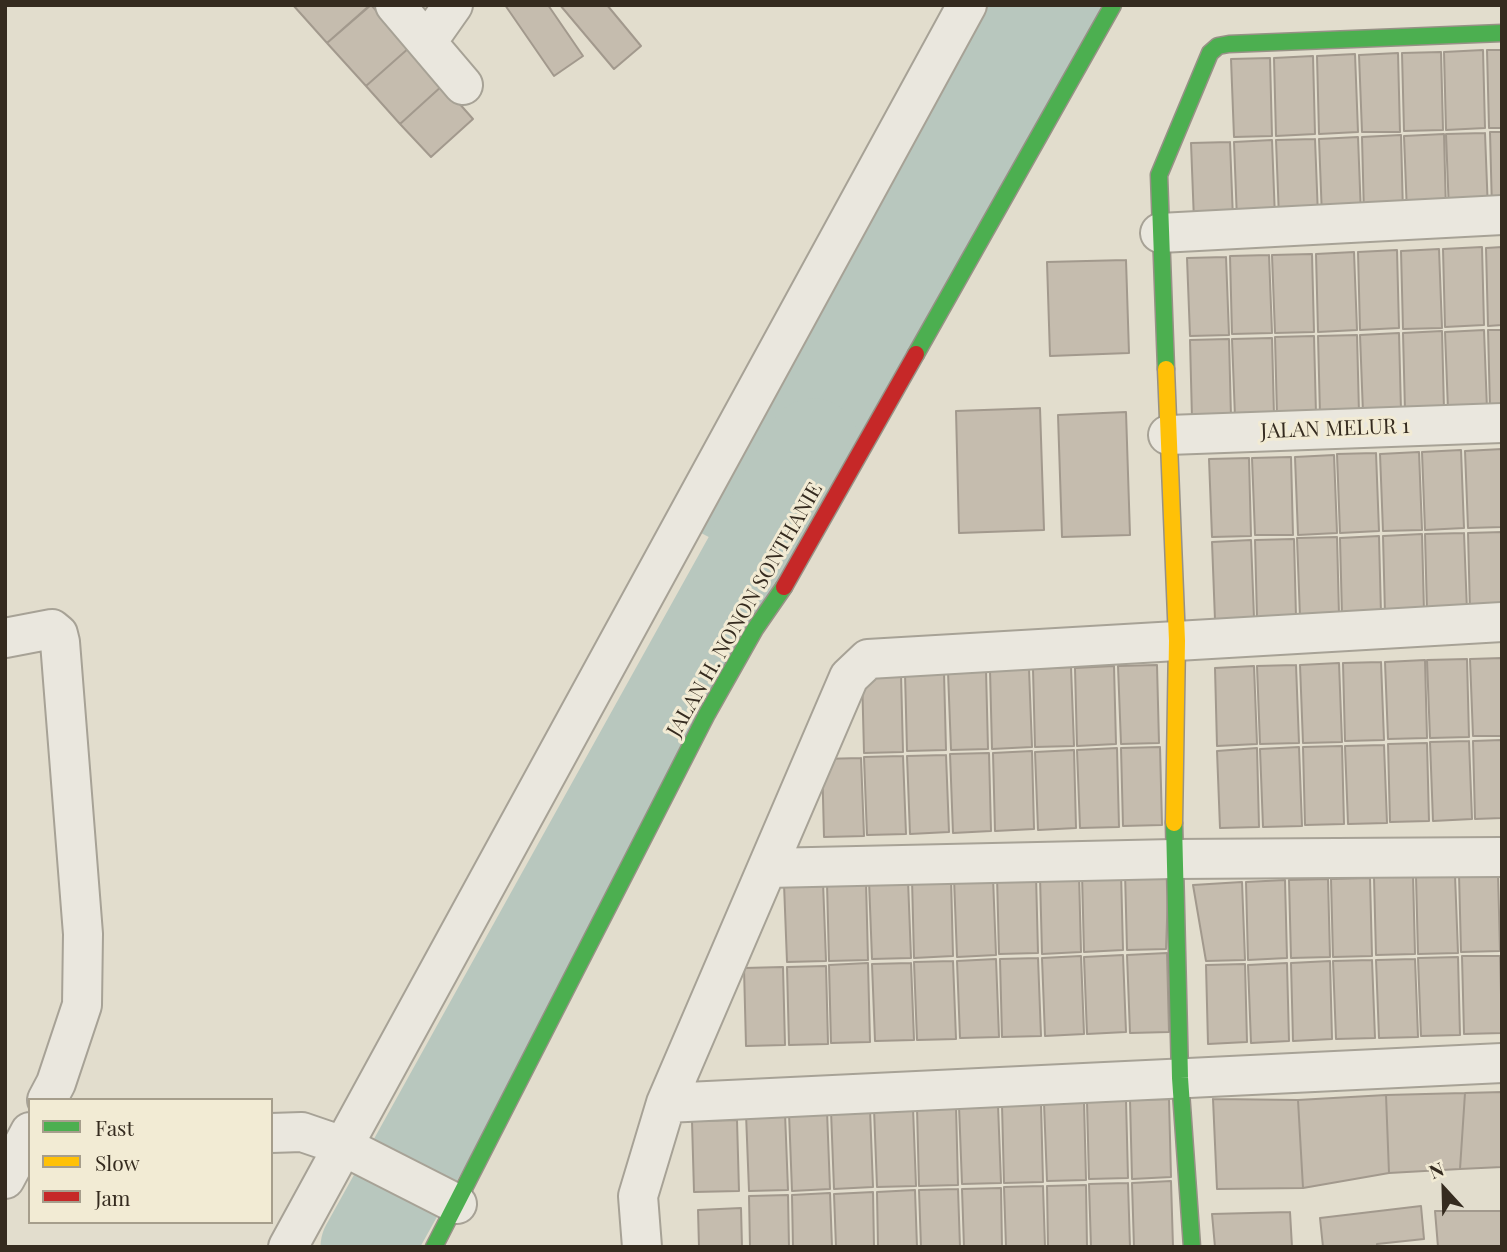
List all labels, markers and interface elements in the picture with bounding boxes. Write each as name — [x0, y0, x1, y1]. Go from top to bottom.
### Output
street label: JALAN MELUR 1 — [1260, 414, 1410, 444]
street label: JALAN H. NONON SONTHANIE — [662, 478, 828, 742]
legend — [28, 1098, 273, 1224]
text: Fast — [95, 1113, 134, 1141]
text: Slow — [95, 1148, 140, 1176]
north arrow — [1409, 1154, 1479, 1224]
text: N — [1425, 1155, 1447, 1184]
text: Jam — [95, 1183, 131, 1211]

